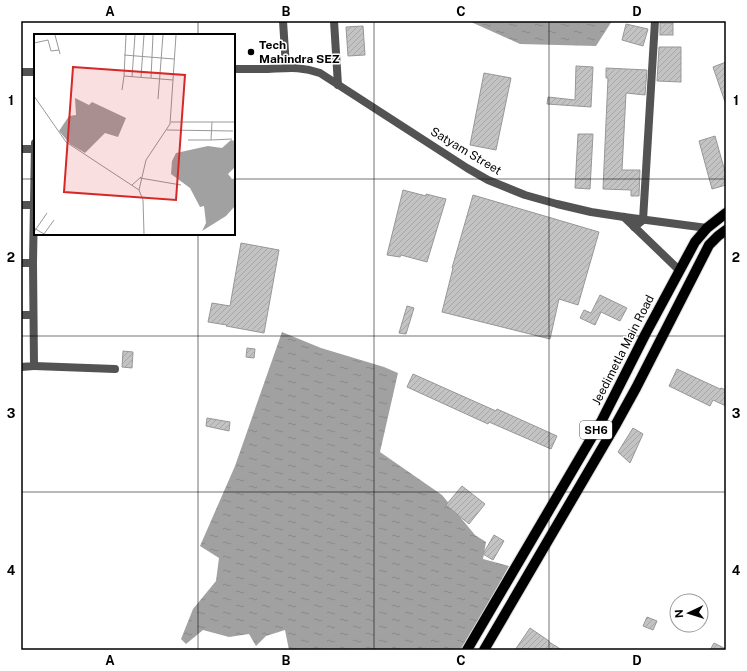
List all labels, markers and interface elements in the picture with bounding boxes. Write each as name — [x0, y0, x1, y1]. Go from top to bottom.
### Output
text: A — [105, 4, 115, 19]
text: B — [282, 4, 291, 19]
text: C — [456, 4, 466, 19]
text: D — [632, 4, 642, 19]
inset map — [34, 34, 235, 235]
place label: Tech Mahindra SEZ — [259, 38, 340, 66]
marker: Tech Mahindra SEZ — [246, 47, 256, 57]
text: 1 — [8, 93, 14, 108]
text: 1 — [733, 93, 739, 108]
street label: Satyam Street — [428, 124, 504, 178]
text: 2 — [7, 250, 15, 265]
text: 2 — [732, 250, 740, 265]
street label: Jeedimetla Main Road — [589, 293, 657, 407]
text: 3 — [7, 406, 16, 421]
text: 3 — [732, 406, 741, 421]
road number: SH6 — [580, 421, 612, 439]
text: 4 — [7, 563, 16, 578]
text: 4 — [732, 563, 741, 578]
north arrow — [669, 593, 709, 633]
text: N — [673, 609, 685, 618]
text: A — [105, 653, 115, 668]
text: B — [282, 653, 291, 668]
text: C — [456, 653, 466, 668]
text: D — [632, 653, 642, 668]

